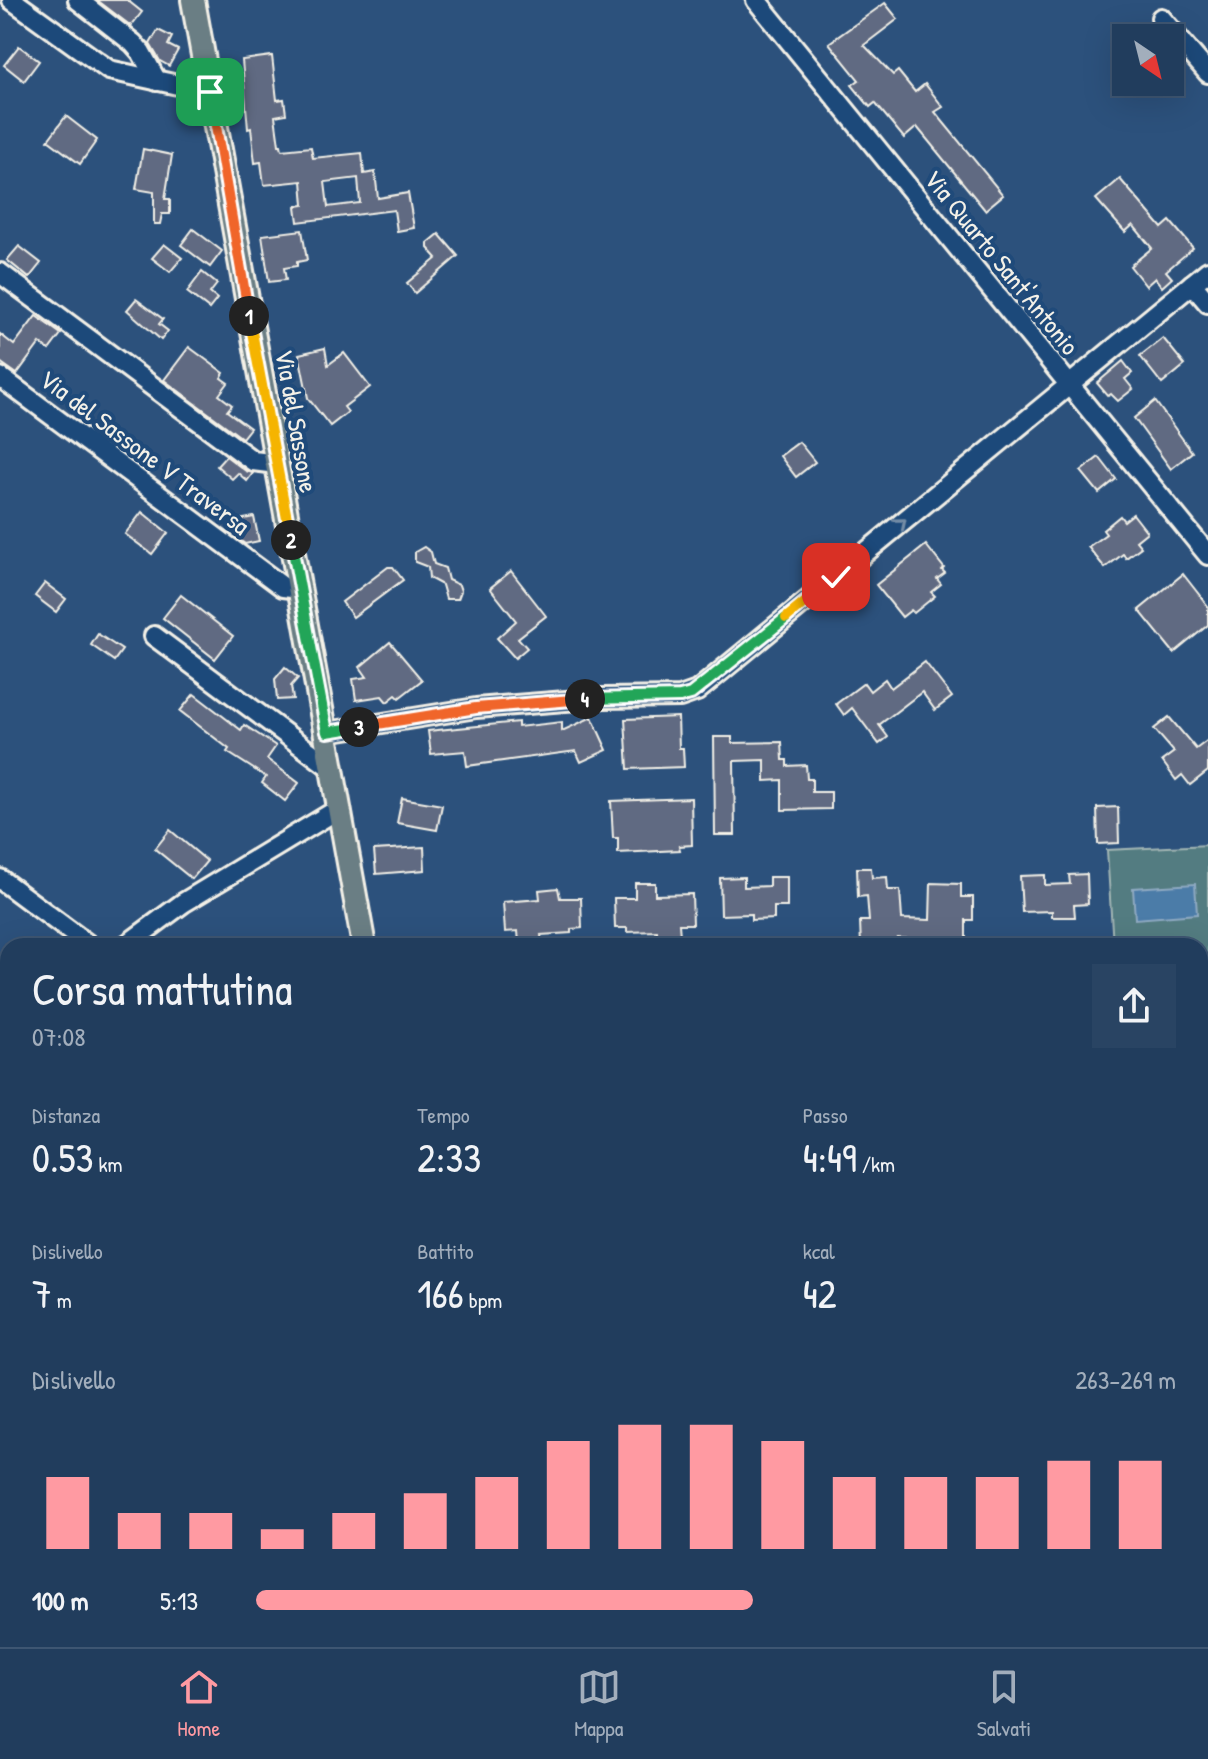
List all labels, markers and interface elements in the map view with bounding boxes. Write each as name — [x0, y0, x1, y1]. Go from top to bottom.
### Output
north arrow — [1112, 24, 1184, 96]
map controls — [1112, 24, 1184, 96]
pin — [176, 58, 244, 126]
icon: arrive — [188, 70, 232, 114]
street label: Via Quarto Sant'Antonio — [916, 162, 1088, 362]
pin: 1 — [229, 296, 269, 336]
text: 1 — [245, 301, 253, 331]
street label: Via del Sassone — [267, 347, 327, 495]
street label: Via del Sassone V Traversa — [33, 361, 257, 543]
one-way arrow — [892, 518, 906, 533]
pin: 2 — [271, 520, 311, 560]
text: 2 — [286, 525, 296, 555]
pin — [802, 543, 870, 611]
icon: check — [814, 555, 858, 599]
pin: 4 — [565, 679, 605, 719]
text: 4 — [581, 684, 589, 714]
pin: 3 — [339, 707, 379, 747]
text: 3 — [354, 712, 364, 742]
text: Corsa mattutina — [32, 959, 292, 1019]
button: share — [1092, 964, 1176, 1048]
text: 07:08 — [32, 1019, 85, 1054]
text: Distanza — [32, 1100, 100, 1130]
text: Tempo — [417, 1100, 470, 1130]
text: Passo — [803, 1100, 848, 1130]
text: 0.53 — [32, 1130, 93, 1184]
text: 2:33 — [417, 1130, 481, 1184]
text: 4:49 — [803, 1130, 857, 1184]
text: km — [93, 1149, 122, 1179]
text: /km — [857, 1149, 895, 1179]
text: Dislivello — [32, 1236, 103, 1266]
text: Battito — [417, 1236, 474, 1266]
text: kcal — [803, 1236, 835, 1266]
text: 7 — [32, 1266, 52, 1320]
text: 166 — [417, 1266, 464, 1320]
text: 42 — [803, 1266, 836, 1320]
text: m — [52, 1285, 72, 1315]
text: bpm — [464, 1285, 502, 1315]
text: Dislivello — [32, 1362, 115, 1397]
text: 263–269 m — [1075, 1362, 1176, 1397]
text: 100 m — [32, 1583, 88, 1618]
text: 5:13 — [160, 1583, 198, 1618]
tab: Home — [177, 1665, 221, 1743]
tab: Mappa — [574, 1665, 623, 1743]
tab: Salvati — [977, 1665, 1031, 1743]

